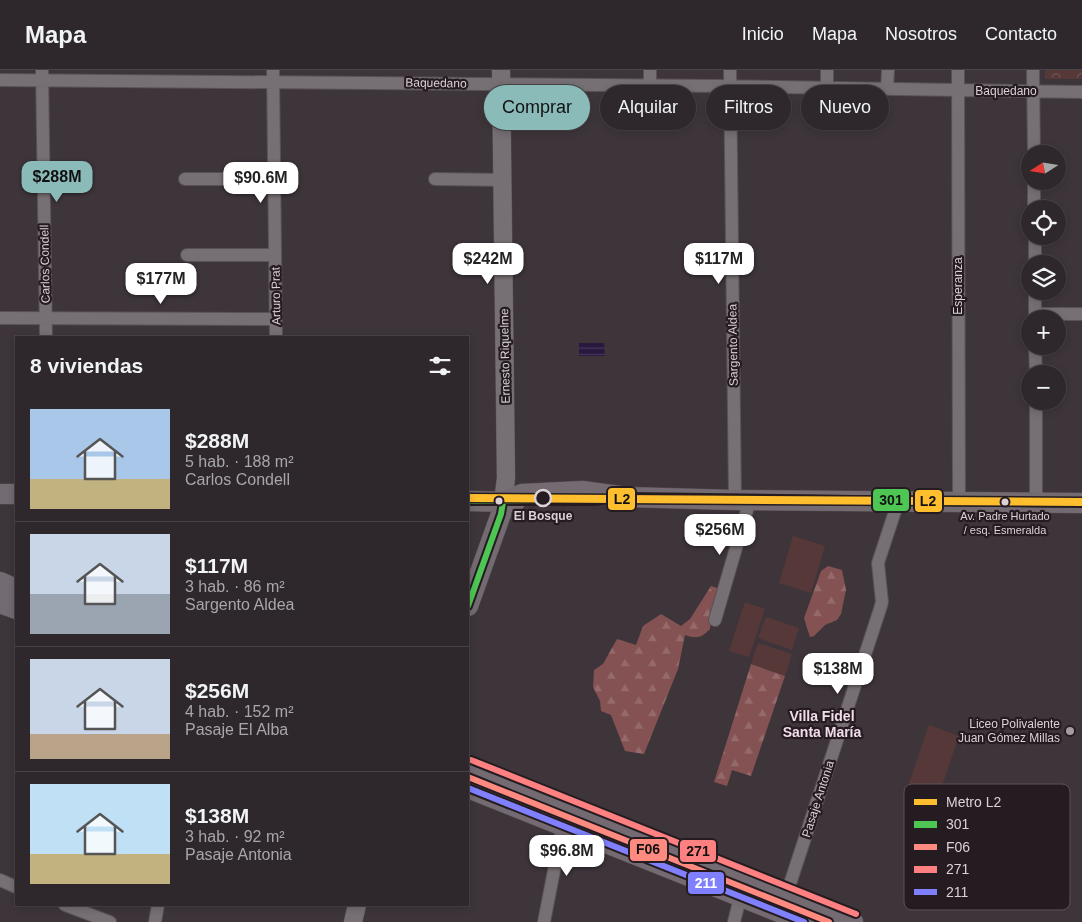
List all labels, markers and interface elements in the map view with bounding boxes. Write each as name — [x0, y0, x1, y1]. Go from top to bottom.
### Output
text: Mapa — [25, 21, 86, 48]
text: Inicio — [742, 24, 784, 44]
text: Mapa — [812, 24, 857, 44]
text: Nosotros — [885, 24, 957, 44]
text: Contacto — [985, 24, 1057, 44]
street label: Baquedano — [405, 75, 467, 91]
street label: Baquedano — [975, 84, 1037, 98]
chip: Comprar — [484, 85, 590, 130]
chip: Alquilar — [600, 85, 696, 130]
chip: Filtros — [706, 85, 791, 130]
chip: Nuevo — [801, 85, 889, 130]
north arrow — [1021, 145, 1066, 190]
map controls — [1021, 145, 1066, 410]
pin: $288M — [22, 160, 92, 203]
pin: $90.6M — [220, 162, 302, 204]
text: $288M — [33, 168, 81, 185]
text: $90.6M — [234, 169, 288, 186]
button: locate — [1021, 200, 1066, 245]
street label: Carlos Condell — [37, 225, 53, 303]
pin: $242M — [453, 242, 523, 285]
pin: $117M — [684, 242, 754, 285]
text: $242M — [464, 250, 512, 267]
text: $117M — [695, 250, 743, 267]
button: layers — [1021, 255, 1066, 300]
street label: Esperanza — [951, 257, 965, 315]
pin: $177M — [126, 262, 196, 305]
street label: Arturo Prat — [268, 266, 284, 325]
text: $177M — [137, 270, 185, 287]
street label: Sargento Aldea — [725, 304, 741, 386]
street label: Ernesto Riquelme — [497, 308, 513, 404]
button: + — [1021, 310, 1066, 355]
icon: filters — [426, 352, 454, 380]
text: 8 viviendas — [30, 354, 143, 377]
button: − — [1021, 365, 1066, 410]
icon: home — [70, 429, 130, 489]
text: $288M — [185, 429, 249, 452]
text: 5 hab. · 188 m² — [185, 453, 294, 470]
text: Carlos Condell — [185, 471, 290, 488]
line badge: L2 — [607, 487, 636, 511]
line badge: 301 — [872, 488, 910, 512]
marker: El Bosque — [534, 489, 552, 507]
line badge: L2 — [914, 489, 943, 513]
text: L2 — [614, 491, 630, 507]
text: 301 — [879, 492, 903, 508]
text: L2 — [920, 493, 936, 509]
unlabelled marker — [494, 496, 504, 506]
marker: Av. Padre Hurtado / esq. Esmeralda — [1000, 497, 1010, 507]
place label: El Bosque — [514, 509, 573, 523]
place label: Av. Padre Hurtado / esq. Esmeralda — [960, 510, 1050, 536]
pin: $256M — [685, 514, 755, 556]
text: $256M — [696, 521, 744, 538]
icon: home — [70, 554, 130, 614]
text: $117M — [185, 554, 248, 577]
text: 3 hab. · 86 m² — [185, 578, 285, 595]
text: Sargento Aldea — [185, 596, 294, 613]
pin: $138M — [803, 652, 873, 695]
text: $138M — [814, 660, 862, 677]
icon: home — [70, 679, 130, 739]
text: $256M — [185, 679, 249, 702]
text: 4 hab. · 152 m² — [185, 703, 294, 720]
district label: Villa Fidel Santa María — [783, 708, 862, 740]
place label: Liceo Polivalente Juan Gómez Millas — [958, 717, 1060, 745]
text: Pasaje El Alba — [185, 721, 288, 738]
marker: Liceo Polivalente Juan Gómez Millas — [1064, 725, 1076, 737]
street label: Pasaje Antonia — [799, 758, 837, 839]
legend — [904, 784, 1070, 910]
text: Metro L2 — [946, 794, 1001, 810]
icon: home — [70, 804, 130, 864]
text: $138M — [185, 804, 249, 827]
text: 301 — [946, 816, 970, 832]
text: 3 hab. · 92 m² — [185, 828, 285, 845]
pin: $96.8M — [526, 834, 608, 877]
line badge: F06 — [629, 838, 668, 862]
line badge: 271 — [679, 839, 717, 863]
text: F06 — [946, 839, 970, 855]
text: F06 — [636, 841, 660, 857]
text: $96.8M — [540, 842, 594, 859]
text: 271 — [686, 843, 710, 859]
text: Pasaje Antonia — [185, 846, 292, 863]
text: 271 — [946, 861, 970, 877]
line badge: 211 — [687, 871, 725, 895]
text: 211 — [695, 875, 718, 891]
text: 211 — [946, 884, 969, 900]

